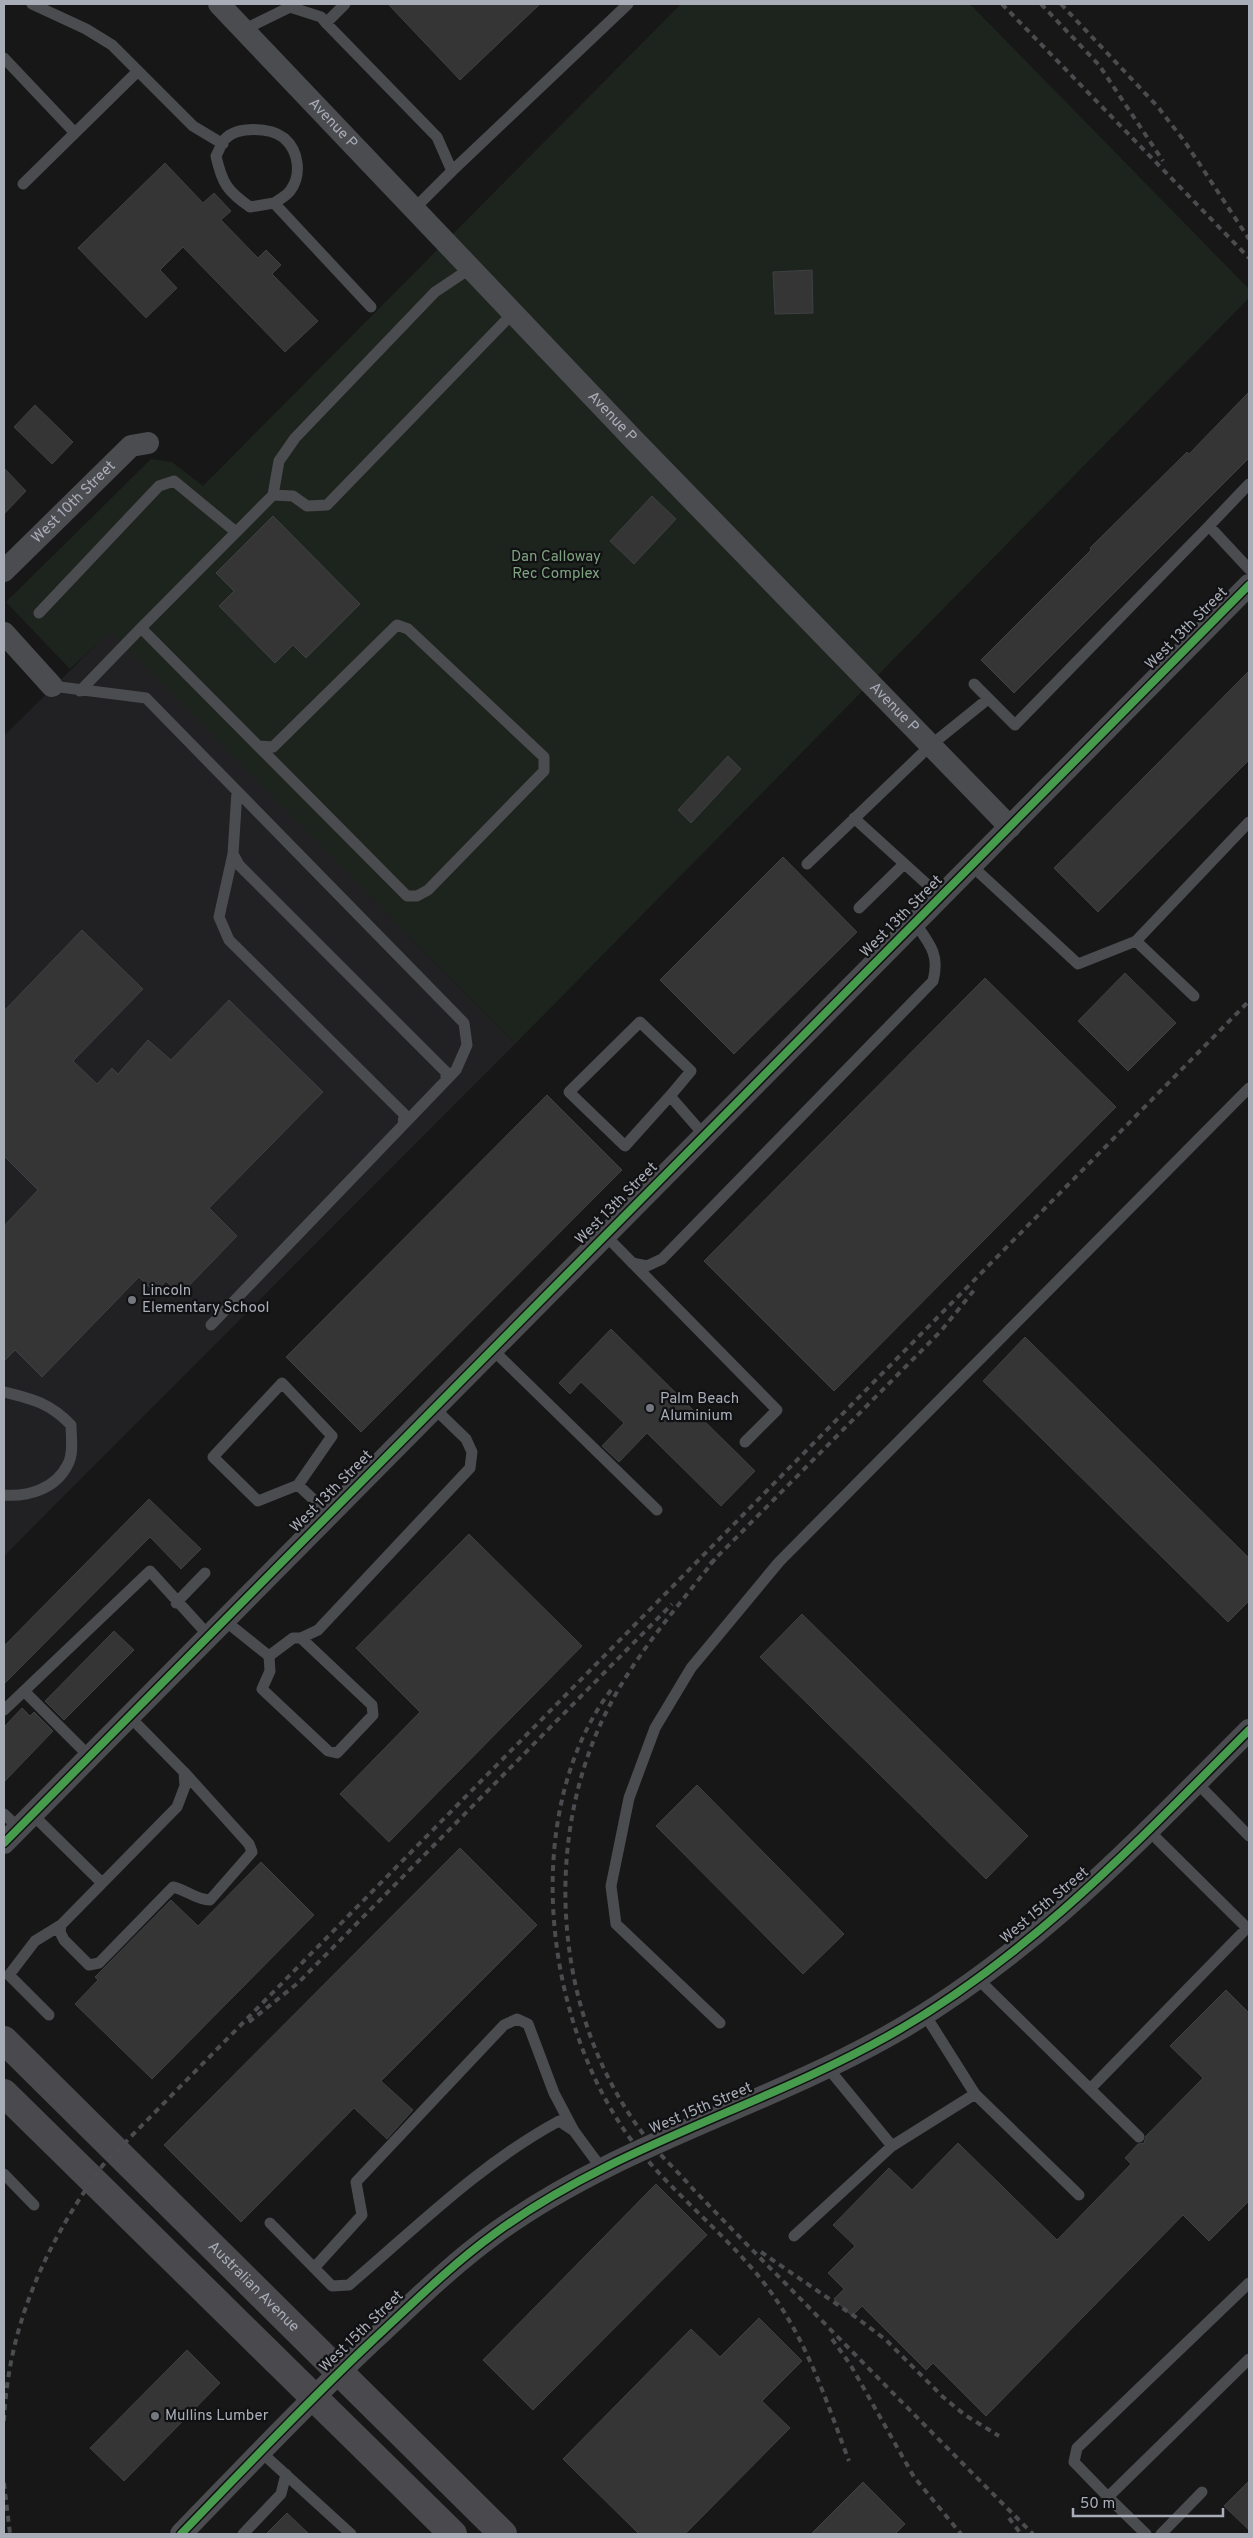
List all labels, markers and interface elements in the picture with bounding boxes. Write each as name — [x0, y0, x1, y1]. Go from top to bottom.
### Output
street label: Avenue P — [304, 94, 361, 153]
street label: Avenue P — [583, 387, 641, 446]
street label: West 10th Street — [28, 457, 120, 548]
park label: Dan Calloway Rec Complex — [511, 548, 601, 584]
street label: West 13th Street — [1142, 584, 1232, 674]
street label: Avenue P — [865, 678, 923, 737]
street label: West 13th Street — [857, 872, 947, 962]
street label: West 13th Street — [572, 1159, 662, 1249]
place label: Lincoln Elementary School — [142, 1282, 269, 1318]
marker: Lincoln Elementary School — [126, 1294, 138, 1306]
place label: Palm Beach Aluminium — [660, 1390, 739, 1426]
marker: Palm Beach Aluminium — [644, 1402, 656, 1414]
street label: West 13th Street — [287, 1447, 377, 1537]
street label: West 15th Street — [997, 1863, 1093, 1949]
street label: West 15th Street — [647, 2079, 755, 2139]
street label: Australian Avenue — [204, 2237, 303, 2336]
street label: West 15th Street — [316, 2287, 408, 2377]
place label: Mullins Lumber — [165, 2407, 269, 2426]
marker: Mullins Lumber — [149, 2410, 161, 2422]
scale bar — [1073, 2486, 1223, 2518]
text: 50 m — [1080, 2495, 1115, 2514]

